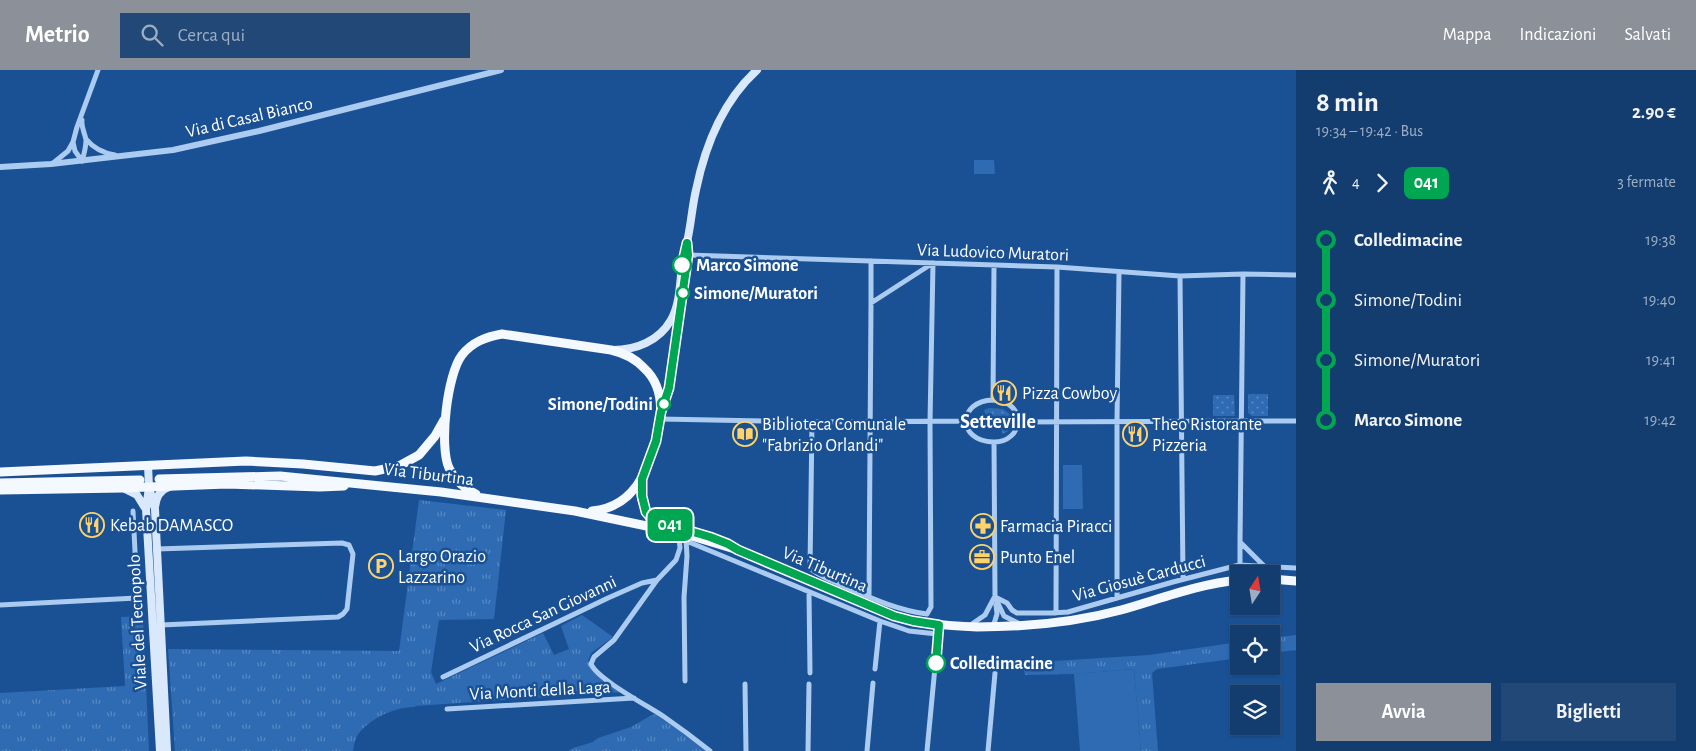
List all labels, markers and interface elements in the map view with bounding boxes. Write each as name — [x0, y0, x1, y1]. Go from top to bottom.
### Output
search box — [120, 13, 470, 58]
icon: search — [138, 21, 166, 49]
text: Metrio — [25, 23, 90, 47]
text: Cerca qui — [178, 26, 245, 45]
text: Mappa — [1443, 26, 1492, 44]
text: Indicazioni — [1520, 26, 1596, 44]
text: Salvati — [1624, 26, 1671, 44]
text: 8 min — [1316, 89, 1379, 117]
street label: Via di Casal Bianco — [184, 95, 315, 141]
text: 2.90 € — [1632, 103, 1676, 122]
text: 19:34 – 19:42 · Bus — [1316, 123, 1423, 139]
icon: walk — [1316, 169, 1344, 197]
icon: forward — [1368, 169, 1396, 197]
text: 4 — [1352, 174, 1360, 190]
text: 041 — [1414, 174, 1439, 192]
text: 3 fermate — [1617, 174, 1676, 190]
text: Colledimacine — [1354, 231, 1463, 250]
text: 19:38 — [1645, 232, 1676, 248]
street label: Via Ludovico Muratori — [917, 241, 1069, 265]
marker: Marco Simone — [672, 255, 692, 275]
place label: Marco Simone — [696, 257, 799, 275]
place label: Simone/Muratori — [694, 285, 818, 303]
marker: Simone/Muratori — [676, 286, 690, 300]
text: Simone/Todini — [1354, 291, 1462, 310]
text: 19:40 — [1643, 292, 1676, 308]
text: Simone/Muratori — [1354, 351, 1480, 370]
text: 19:41 — [1646, 352, 1676, 368]
restaurant icon: Pizza Cowboy — [991, 380, 1017, 406]
place label: Pizza Cowboy — [1022, 385, 1117, 403]
place label: Simone/Todini — [548, 396, 653, 414]
marker: Simone/Todini — [657, 397, 671, 411]
text: Marco Simone — [1354, 411, 1462, 430]
district label: Setteville — [960, 412, 1036, 432]
text: 19:42 — [1644, 412, 1676, 428]
place label: Biblioteca Comunale "Fabrizio Orlandi" — [762, 416, 906, 455]
place label: Theo Ristorante Pizzeria — [1152, 416, 1262, 455]
library icon: Biblioteca Comunale "Fabrizio Orlandi" — [732, 421, 758, 447]
restaurant icon: Theo Ristorante Pizzeria — [1122, 421, 1148, 447]
street label: Via Tiburtina — [383, 461, 475, 489]
line badge: 041 — [641, 509, 699, 541]
restaurant icon: Kebab DAMASCO — [79, 512, 105, 538]
pharmacy icon: Farmacia Piracci — [970, 513, 996, 539]
text: 041 — [658, 516, 682, 534]
place label: Kebab DAMASCO — [110, 517, 233, 535]
place label: Farmacia Piracci — [1000, 518, 1112, 536]
street label: Via Tiburtina — [779, 544, 870, 596]
office icon: Punto Enel — [969, 544, 995, 570]
place label: Largo Orazio Lazzarino — [398, 548, 486, 587]
place label: Punto Enel — [1000, 549, 1075, 567]
parking icon: Largo Orazio Lazzarino — [368, 553, 394, 579]
street label: Via Giosuè Carducci — [1071, 553, 1208, 605]
street label: Viale del Tecnopolo — [125, 554, 151, 690]
north arrow — [1230, 565, 1280, 615]
map controls — [1230, 565, 1280, 735]
street label: Via Rocca San Giovanni — [467, 573, 619, 657]
button: locate — [1230, 625, 1280, 675]
marker: Colledimacine — [926, 653, 946, 673]
place label: Colledimacine — [950, 655, 1053, 673]
street label: Via Monti della Laga — [469, 678, 611, 704]
button: Avvia — [1316, 683, 1491, 741]
button: Biglietti — [1501, 683, 1676, 741]
button: layers — [1230, 685, 1280, 735]

